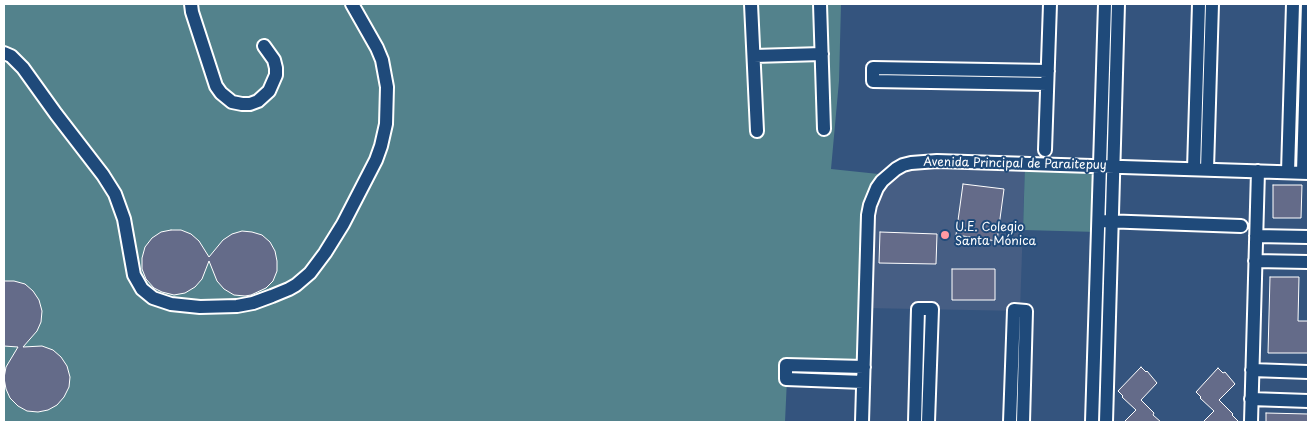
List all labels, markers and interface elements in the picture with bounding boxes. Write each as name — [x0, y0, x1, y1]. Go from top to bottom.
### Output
street label: Avenida Principal de Paraitepuy — [923, 155, 1107, 173]
place label: U.E. Colegio Santa Mónica — [955, 221, 1036, 249]
marker: U.E. Colegio Santa Mónica — [939, 229, 951, 241]

